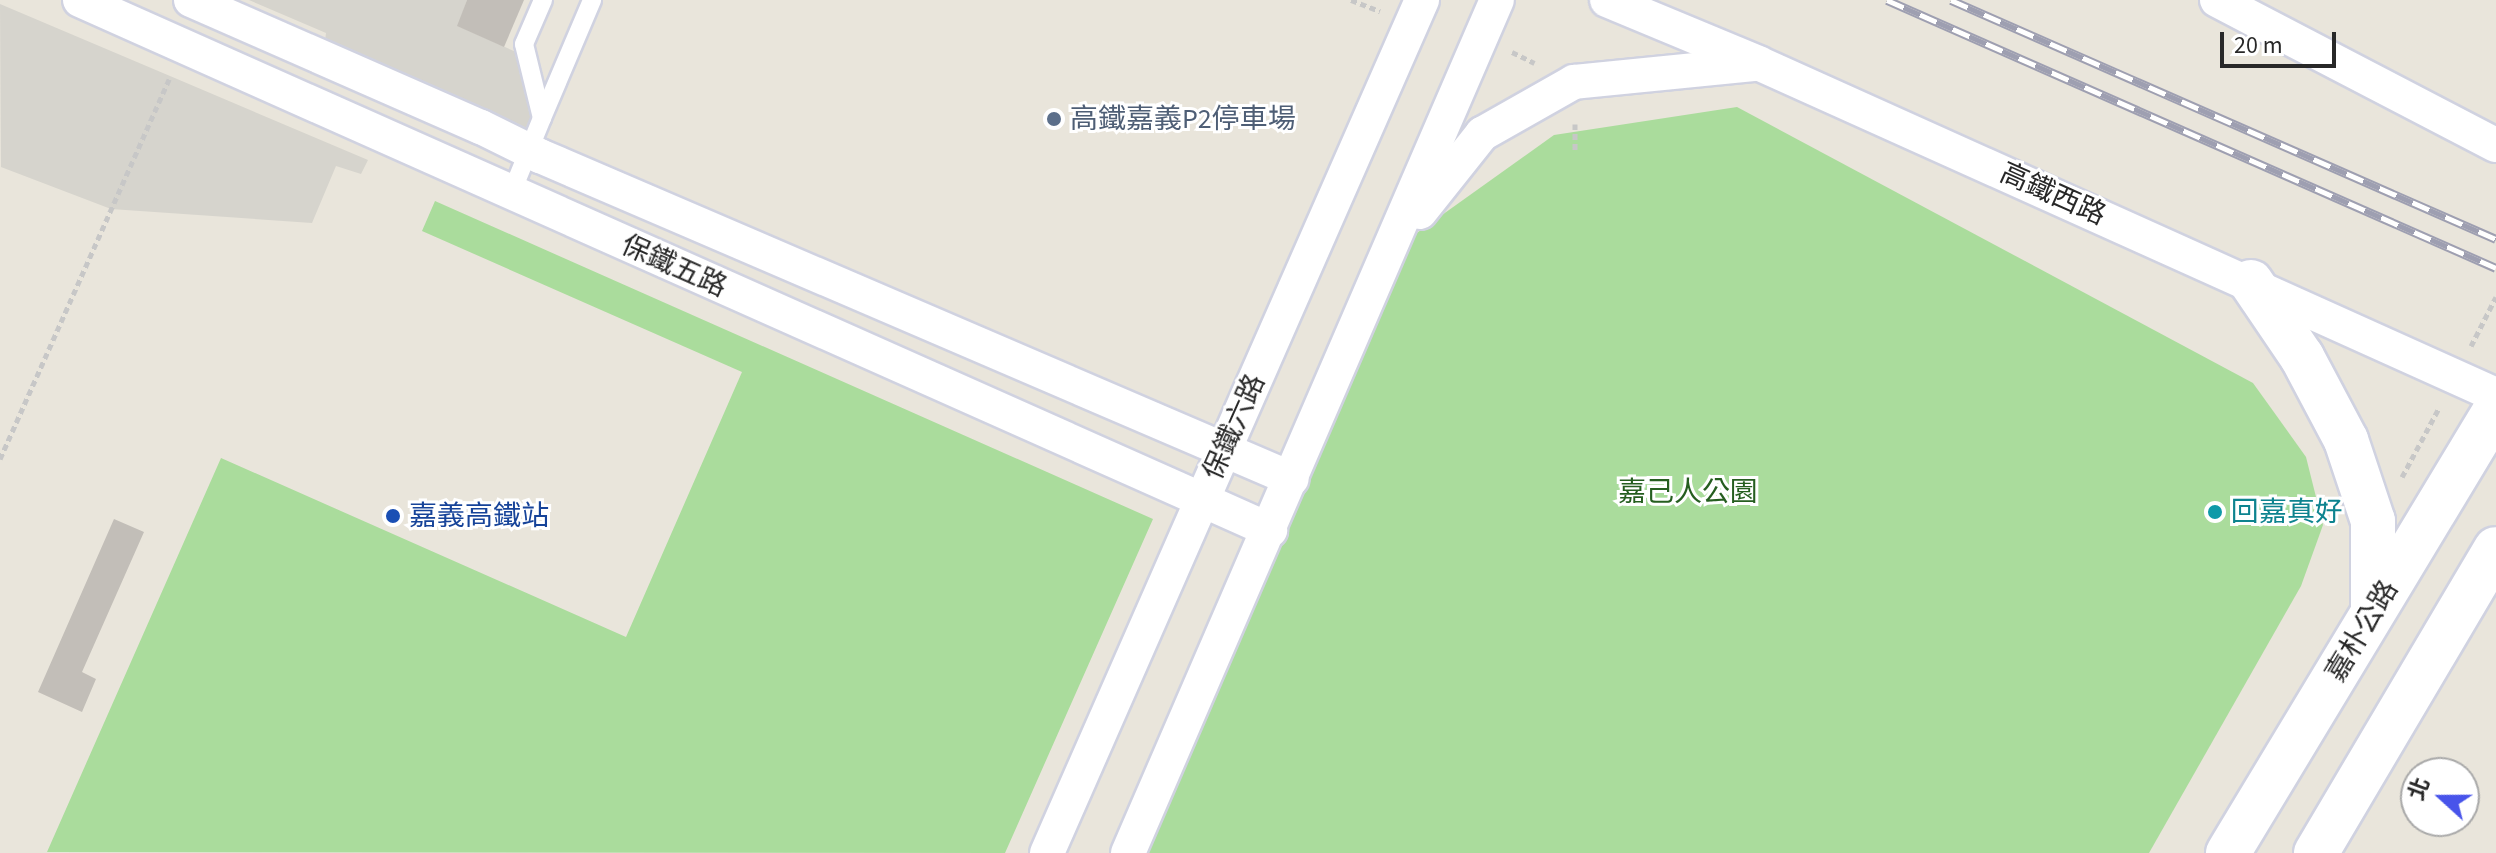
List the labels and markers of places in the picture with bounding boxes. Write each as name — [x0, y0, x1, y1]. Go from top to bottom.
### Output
place label: 高鐵嘉義P2停車場 — [1070, 102, 1296, 136]
marker: 高鐵嘉義P2停車場 — [1045, 110, 1063, 128]
place label: 回嘉真好 — [2231, 495, 2343, 529]
place label: 嘉義高鐵站 — [409, 499, 549, 533]
marker: 回嘉真好 — [2206, 503, 2224, 521]
marker: 嘉義高鐵站 — [384, 507, 402, 525]

